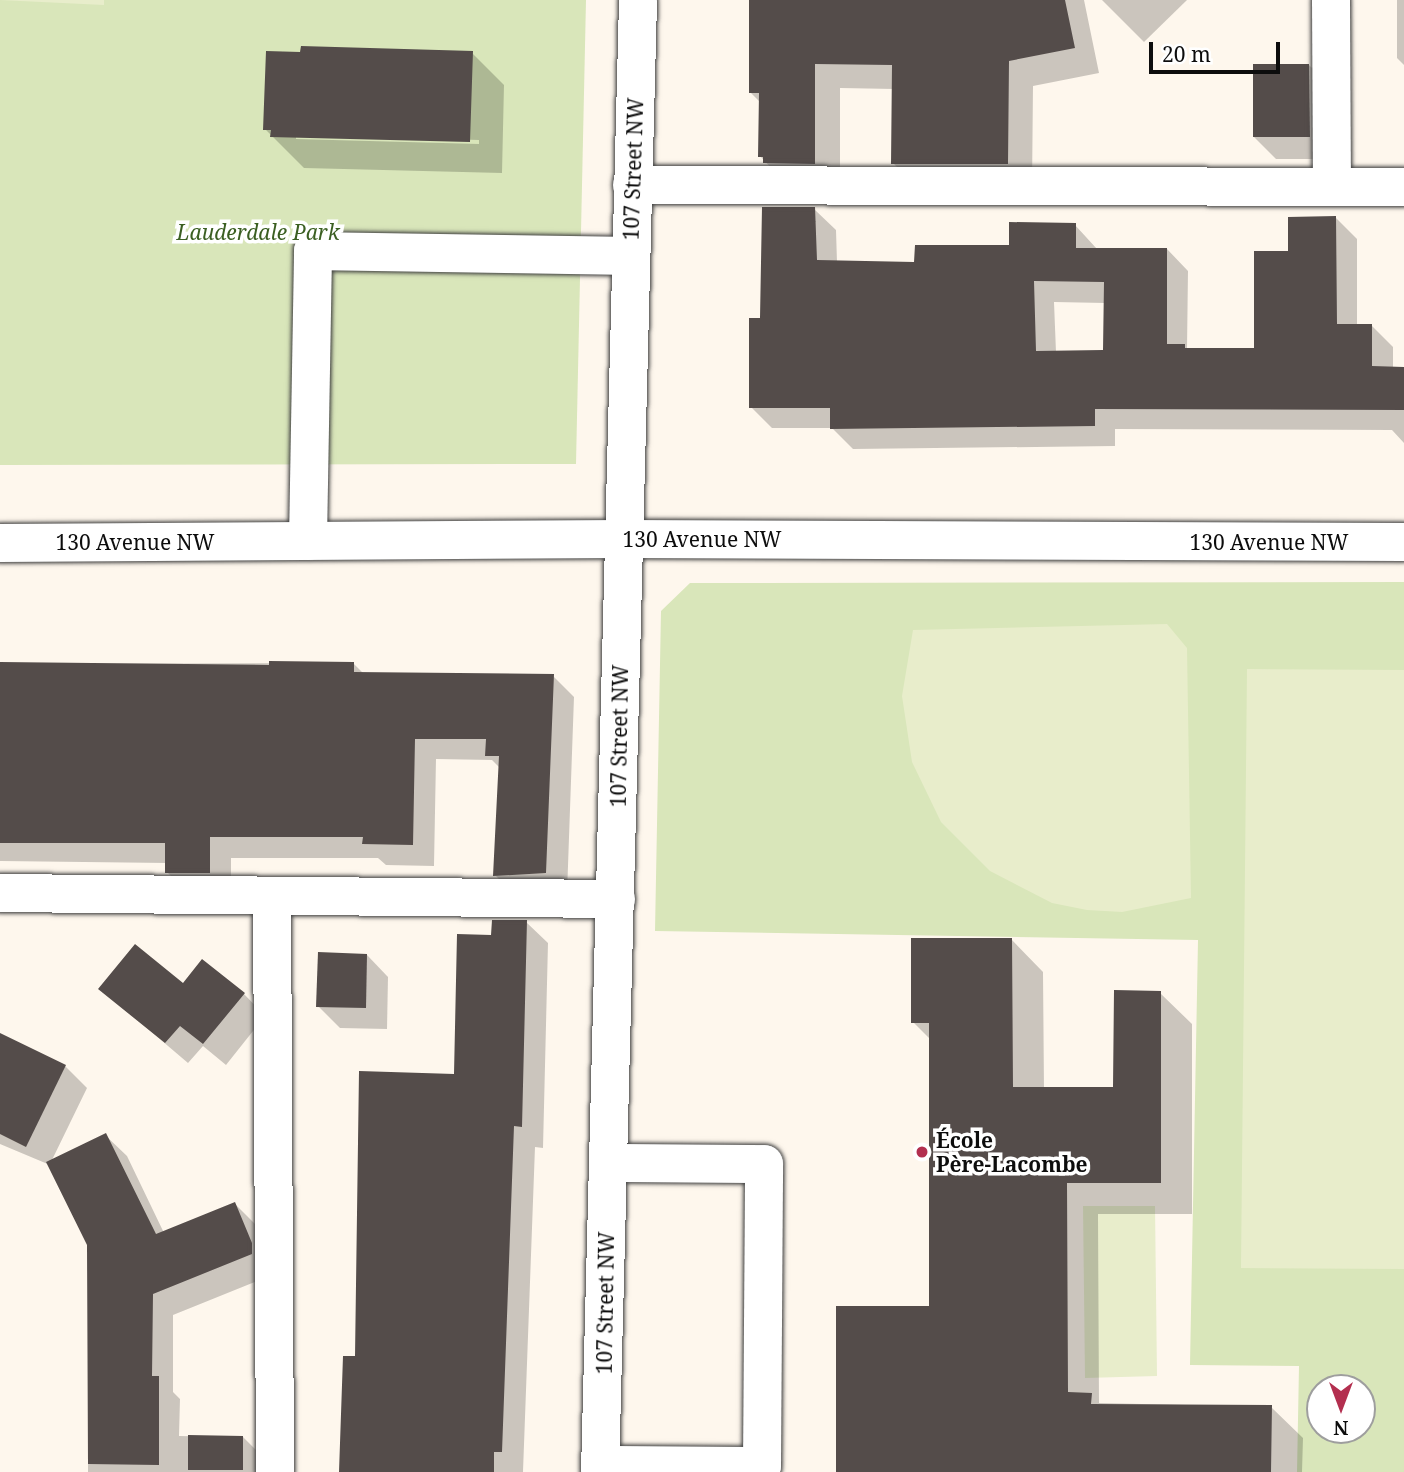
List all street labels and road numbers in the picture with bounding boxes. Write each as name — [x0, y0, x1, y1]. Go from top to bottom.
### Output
street label: 107 Street NW — [618, 97, 648, 241]
street label: 130 Avenue NW — [622, 526, 782, 552]
street label: 130 Avenue NW — [55, 529, 215, 555]
street label: 130 Avenue NW — [1189, 529, 1349, 555]
street label: 107 Street NW — [605, 664, 633, 808]
street label: 107 Street NW — [591, 1231, 619, 1375]

